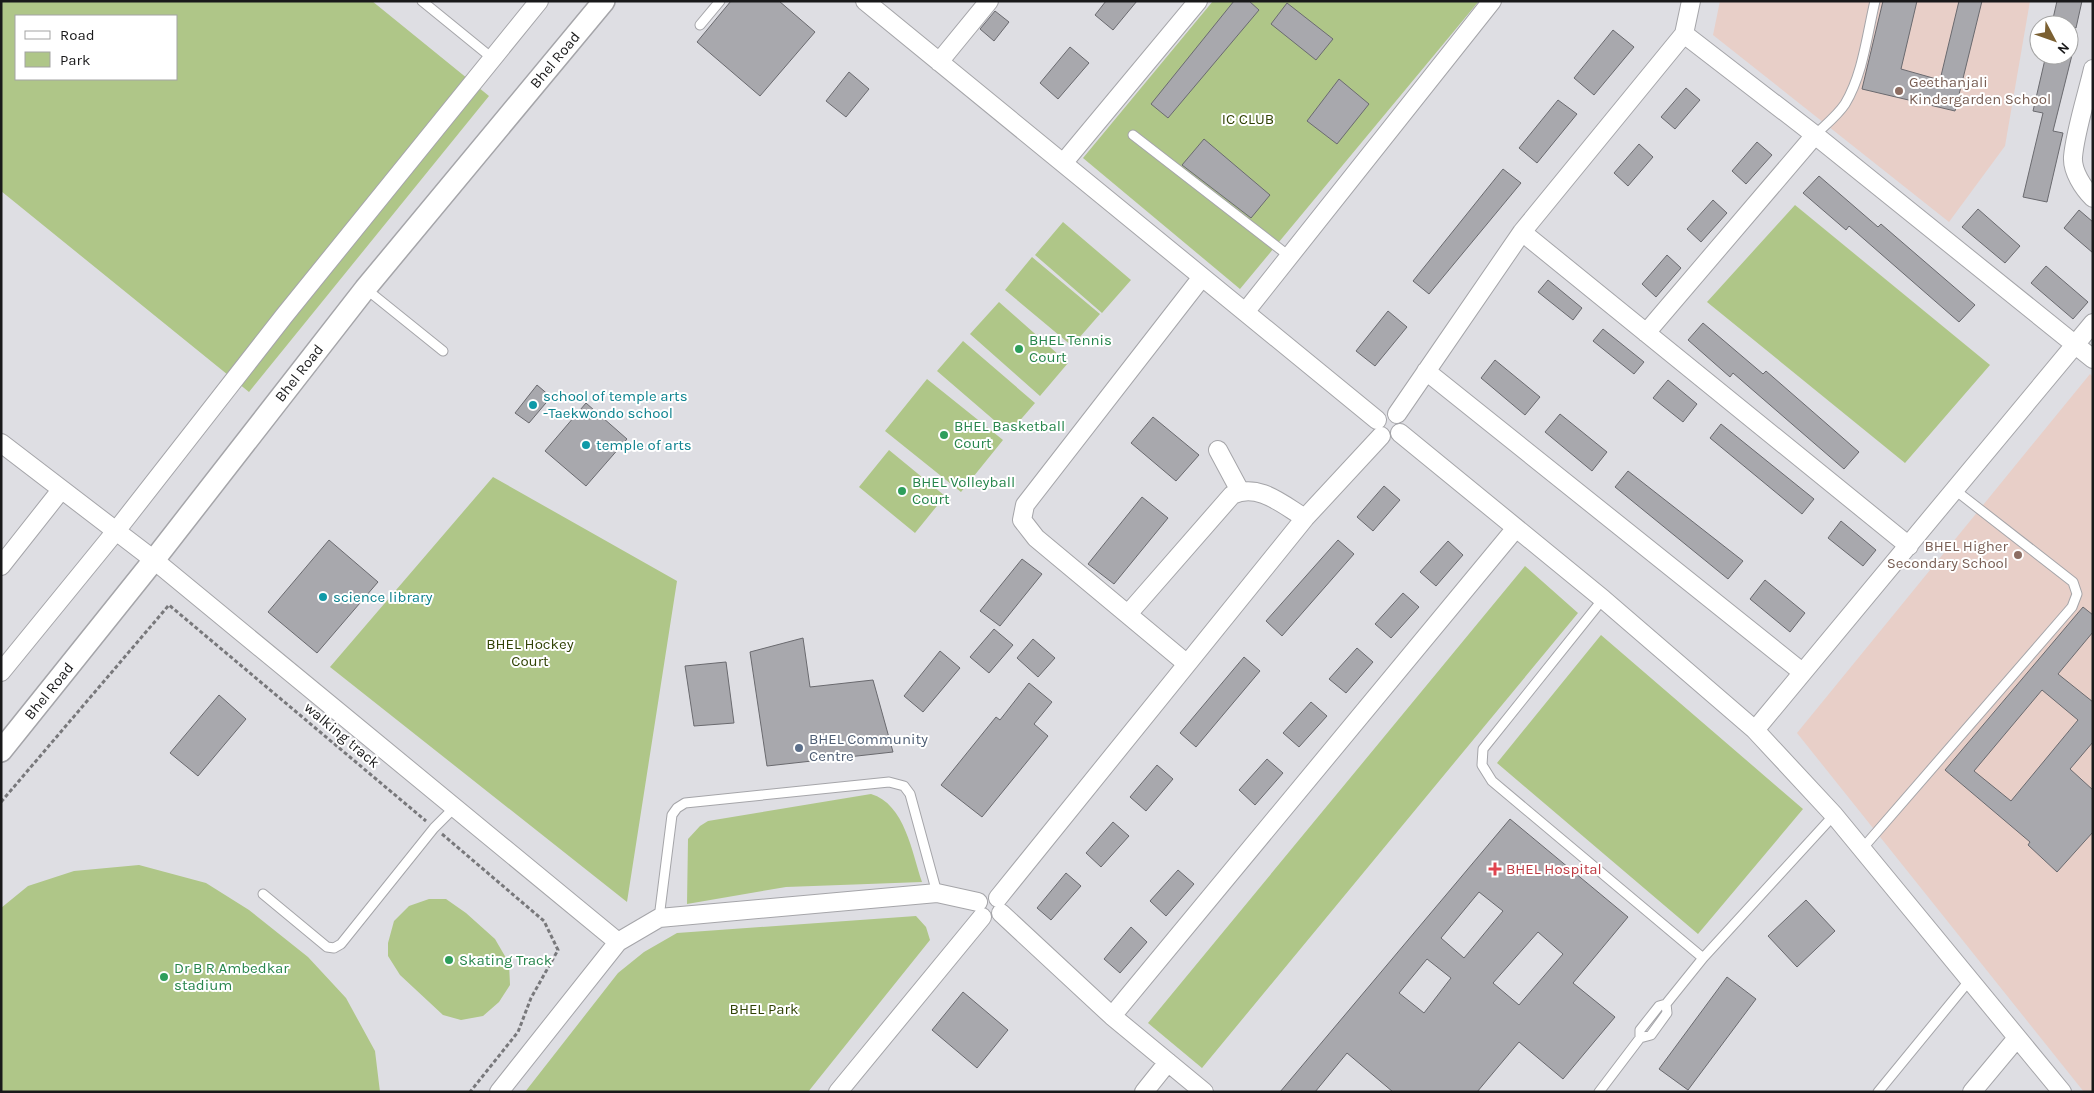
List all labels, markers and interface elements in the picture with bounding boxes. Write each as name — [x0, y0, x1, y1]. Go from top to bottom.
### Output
legend — [15, 15, 178, 80]
north arrow — [2029, 15, 2079, 65]
text: Road — [60, 26, 95, 44]
street label: Bhel Road — [526, 28, 584, 92]
text: N — [2054, 39, 2073, 58]
text: Park — [60, 51, 90, 69]
place label: Geethanjali Kindergarden School — [1909, 73, 2051, 108]
marker: Geethanjali Kindergarden School — [1893, 85, 1905, 97]
park label: IC CLUB — [1222, 110, 1274, 128]
place label: BHEL Tennis Court — [1029, 331, 1112, 366]
street label: Bhel Road — [271, 341, 327, 405]
marker: BHEL Tennis Court — [1013, 343, 1025, 355]
place label: school of temple arts -Taekwondo school — [543, 387, 688, 422]
marker: school of temple arts -Taekwondo school — [527, 399, 539, 411]
place label: BHEL Basketball Court — [954, 417, 1065, 452]
marker: BHEL Basketball Court — [938, 429, 950, 441]
place label: temple of arts — [596, 436, 692, 454]
marker: temple of arts — [580, 439, 592, 451]
place label: BHEL Volleyball Court — [912, 473, 1015, 508]
marker: BHEL Volleyball Court — [896, 485, 908, 497]
place label: BHEL Higher Secondary School — [1887, 537, 2009, 572]
marker: BHEL Higher Secondary School — [2012, 549, 2024, 561]
place label: science library — [333, 588, 433, 606]
marker: science library — [317, 591, 329, 603]
park label: BHEL Hockey Court — [486, 635, 574, 670]
street label: Bhel Road — [20, 659, 78, 723]
street label: walking track — [301, 698, 383, 772]
place label: BHEL Community Centre — [809, 730, 928, 765]
marker: BHEL Community Centre — [793, 742, 805, 754]
place label: BHEL Hospital — [1506, 860, 1602, 878]
marker: BHEL Hospital — [1488, 862, 1502, 876]
place label: Skating Track — [459, 951, 552, 969]
marker: Skating Track — [443, 954, 455, 966]
place label: Dr B R Ambedkar stadium — [174, 959, 289, 994]
marker: Dr B R Ambedkar stadium — [158, 971, 170, 983]
park label: BHEL Park — [730, 1000, 798, 1018]

